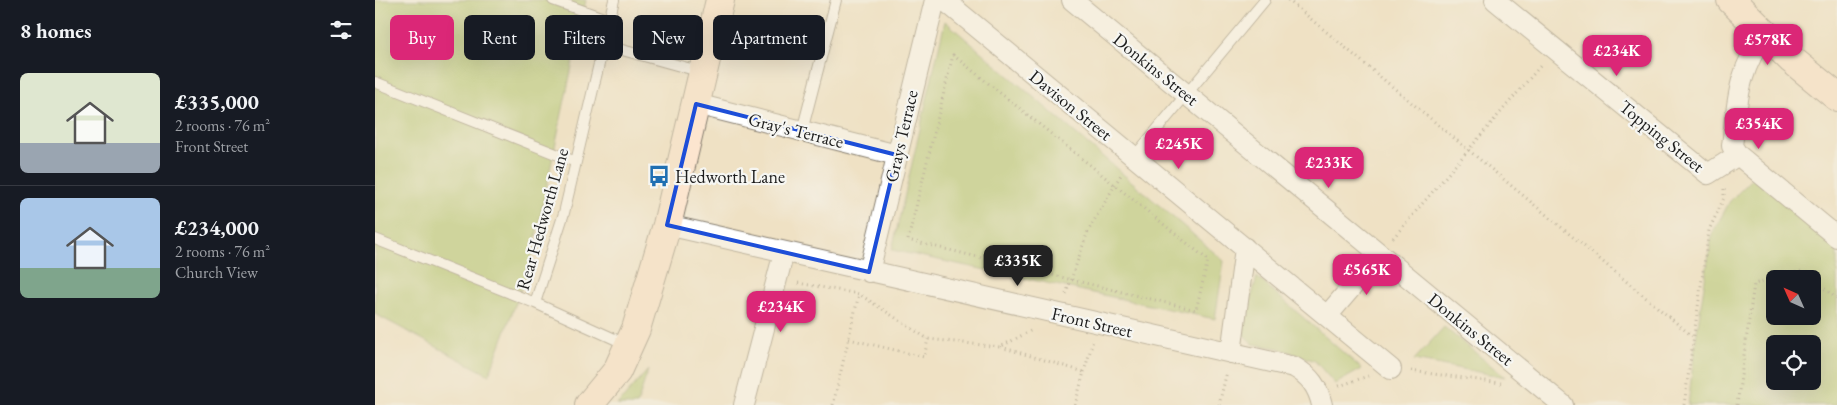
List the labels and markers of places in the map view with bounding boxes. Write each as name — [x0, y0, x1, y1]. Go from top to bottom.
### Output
pin: £578K — [1733, 23, 1803, 66]
pin: £234K — [1582, 34, 1652, 77]
pin: £354K — [1724, 108, 1794, 150]
pin: £245K — [1144, 128, 1214, 170]
pin: £233K — [1294, 146, 1364, 189]
bus stop icon: Hedworth Lane — [646, 163, 672, 189]
place label: Hedworth Lane — [675, 165, 785, 188]
pin: £335K — [983, 244, 1053, 287]
pin: £565K — [1332, 254, 1402, 296]
pin: £234K — [746, 290, 816, 333]

